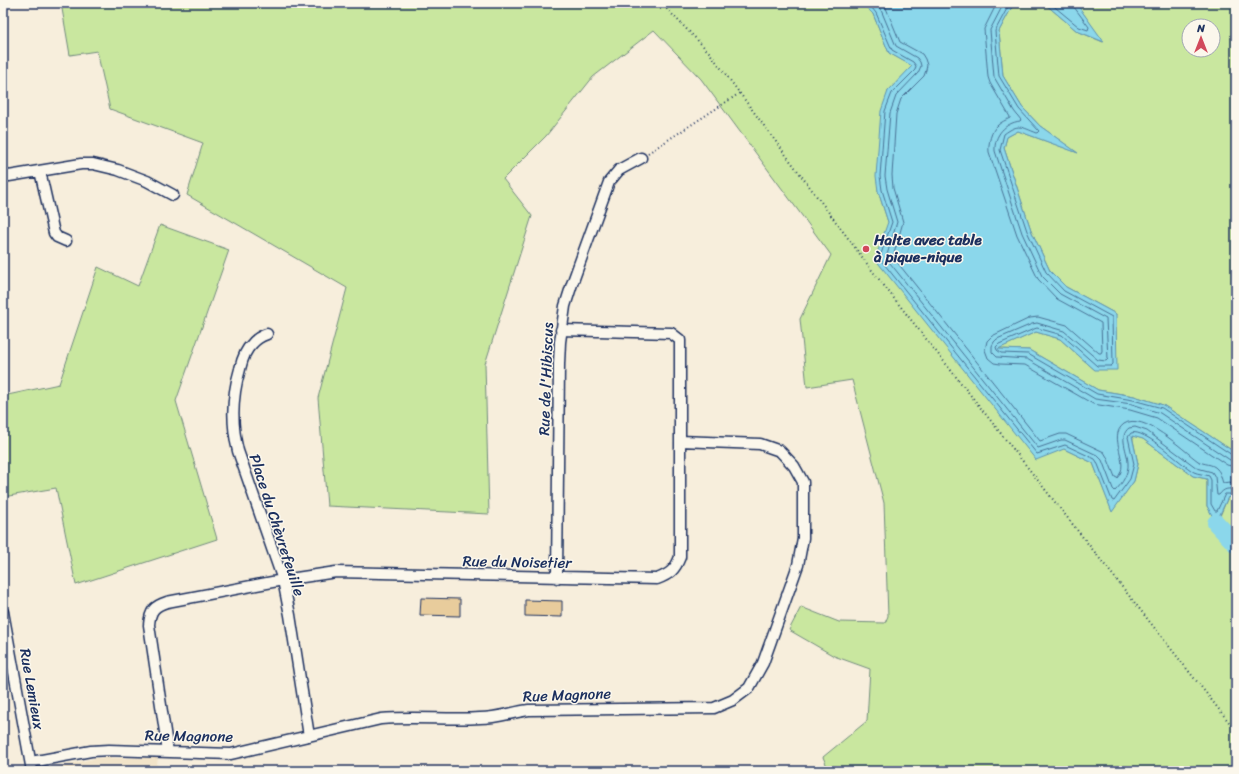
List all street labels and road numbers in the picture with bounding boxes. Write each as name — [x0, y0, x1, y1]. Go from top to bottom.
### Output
street label: Rue de l'Hibiscus — [531, 321, 561, 436]
street label: Place du Chèvrefeuille — [242, 450, 312, 600]
street label: Rue du Noisetier — [462, 548, 573, 576]
street label: Rue Lemieux — [12, 646, 52, 732]
street label: Rue Magnone — [522, 680, 612, 710]
street label: Rue Magnone — [145, 722, 234, 750]

